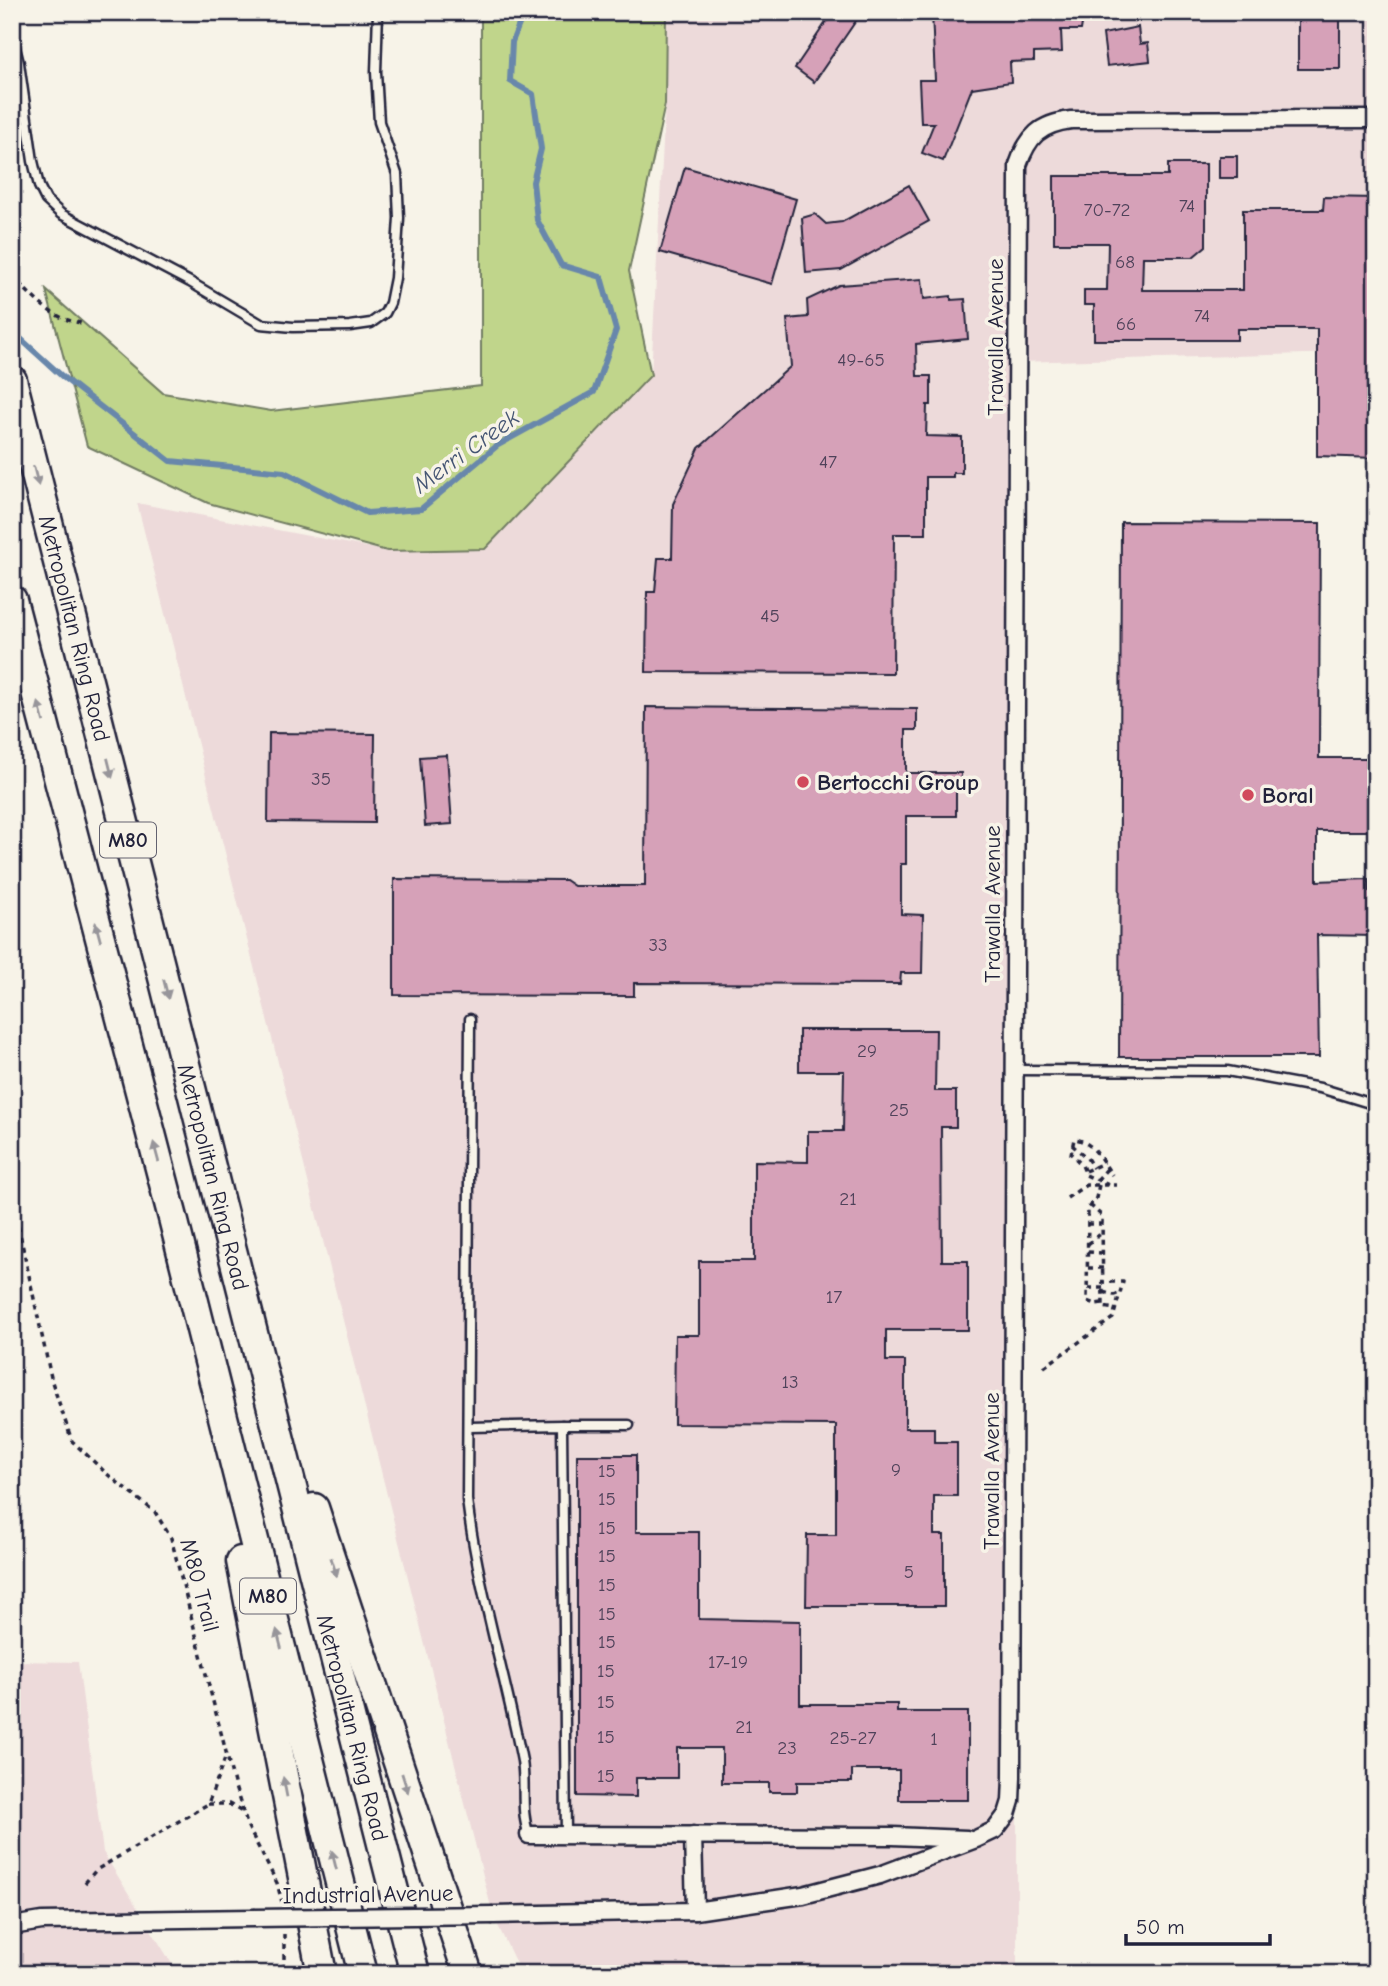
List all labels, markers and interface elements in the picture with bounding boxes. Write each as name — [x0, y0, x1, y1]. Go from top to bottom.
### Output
house number: 74 — [1179, 195, 1195, 217]
house number: 70-72 — [1083, 199, 1131, 221]
house number: 68 — [1115, 251, 1135, 273]
street label: Trawalla Avenue — [982, 258, 1009, 416]
house number: 74 — [1194, 305, 1210, 327]
house number: 66 — [1116, 313, 1136, 335]
house number: 49-65 — [837, 349, 885, 371]
water label: Merri Creek — [407, 403, 525, 499]
house number: 47 — [819, 451, 837, 473]
one-way arrow — [31, 465, 42, 487]
street label: Metropolitan Ring Road — [33, 512, 116, 744]
house number: 45 — [760, 605, 780, 627]
one-way arrow — [35, 701, 46, 723]
one-way arrow — [105, 757, 116, 779]
house number: 35 — [311, 768, 331, 790]
place label: Bertocchi Group — [817, 769, 979, 796]
marker: Bertocchi Group — [795, 774, 811, 790]
place label: Boral — [1262, 782, 1314, 809]
marker: Boral — [1240, 787, 1256, 803]
road number: M80 — [100, 822, 156, 858]
street label: Trawalla Avenue — [979, 825, 1006, 983]
one-way arrow — [92, 921, 103, 943]
house number: 33 — [648, 934, 668, 956]
one-way arrow — [160, 978, 171, 1000]
house number: 29 — [857, 1040, 877, 1062]
street label: Metropolitan Ring Road — [171, 1061, 255, 1293]
house number: 25 — [889, 1099, 909, 1121]
one-way arrow — [150, 1141, 160, 1162]
house number: 21 — [839, 1188, 857, 1210]
house number: 17 — [826, 1286, 842, 1308]
house number: 13 — [781, 1371, 799, 1393]
street label: Trawalla Avenue — [978, 1392, 1005, 1550]
house number: 9 — [891, 1459, 901, 1481]
house number: 15 — [598, 1460, 616, 1482]
house number: 15 — [598, 1488, 616, 1510]
house number: 15 — [598, 1517, 616, 1539]
street label: M80 Trail — [174, 1535, 225, 1635]
house number: 15 — [598, 1545, 616, 1567]
one-way arrow — [329, 1557, 339, 1578]
house number: 5 — [904, 1561, 914, 1583]
house number: 15 — [598, 1574, 616, 1596]
road number: M80 — [240, 1578, 296, 1614]
house number: 15 — [598, 1603, 616, 1625]
street label: Metropolitan Ring Road — [311, 1612, 394, 1844]
one-way arrow — [273, 1628, 284, 1650]
house number: 15 — [598, 1631, 616, 1653]
house number: 17-19 — [708, 1651, 748, 1673]
house number: 15 — [597, 1660, 615, 1682]
house number: 15 — [597, 1691, 615, 1713]
house number: 21 — [735, 1716, 753, 1738]
house number: 15 — [597, 1726, 615, 1748]
house number: 25-27 — [830, 1727, 876, 1749]
house number: 1 — [930, 1728, 938, 1750]
house number: 23 — [777, 1737, 797, 1759]
house number: 15 — [597, 1765, 615, 1787]
one-way arrow — [400, 1773, 410, 1794]
one-way arrow — [280, 1776, 291, 1798]
one-way arrow — [328, 1849, 339, 1871]
street label: Industrial Avenue — [282, 1880, 454, 1909]
scale bar — [1126, 1902, 1269, 1946]
text: 50 m — [1136, 1915, 1185, 1939]

